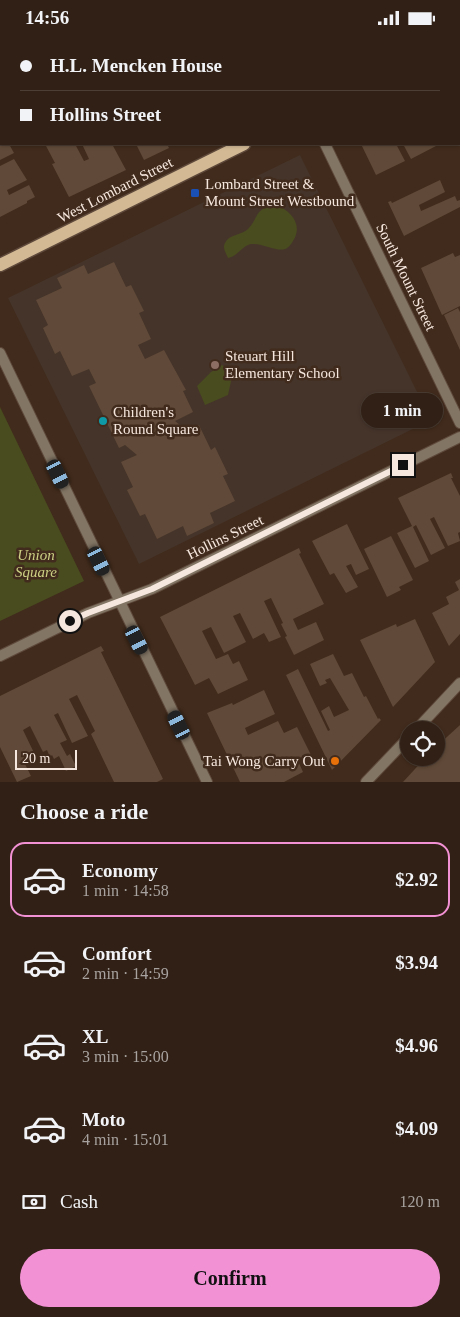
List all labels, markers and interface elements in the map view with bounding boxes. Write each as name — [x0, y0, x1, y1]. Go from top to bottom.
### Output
text: 14:56 — [25, 7, 69, 28]
text: H.L. Mencken House — [50, 55, 222, 76]
text: Hollins Street — [50, 104, 161, 125]
street label: West Lombard Street — [55, 154, 176, 226]
place label: Lombard Street & Mount Street Westbound — [205, 176, 355, 209]
marker: Lombard Street & Mount Street Westbound — [189, 187, 201, 199]
street label: South Mount Street — [373, 221, 439, 334]
place label: Steuart Hill Elementary School — [225, 348, 340, 381]
marker: Steuart Hill Elementary School — [209, 359, 221, 371]
callout: 1 min — [362, 393, 444, 427]
text: 1 min — [383, 402, 421, 419]
place label: Children's Round Square — [113, 404, 199, 437]
marker: Children's Round Square — [97, 415, 109, 427]
route end — [392, 454, 414, 476]
car — [44, 457, 71, 491]
street label: Hollins Street — [184, 511, 267, 562]
car — [85, 544, 112, 578]
park label: Union Square — [15, 547, 57, 580]
route start — [59, 610, 81, 632]
car — [123, 623, 150, 657]
car — [165, 708, 192, 742]
map controls — [400, 721, 445, 766]
button: locate — [400, 721, 445, 766]
scale bar — [15, 747, 78, 770]
text: 20 m — [22, 751, 50, 766]
place label: Tai Wong Carry Out — [203, 753, 326, 769]
marker: Tai Wong Carry Out — [329, 755, 341, 767]
text: Choose a ride — [20, 799, 148, 824]
icon: car — [22, 857, 67, 902]
text: Economy — [82, 860, 158, 881]
text: $2.92 — [395, 869, 438, 890]
text: 1 min · 14:58 — [82, 882, 169, 899]
icon: car — [22, 940, 67, 985]
text: Comfort — [82, 943, 152, 964]
text: $3.94 — [395, 952, 438, 973]
text: 2 min · 14:59 — [82, 965, 169, 982]
icon: car — [22, 1023, 67, 1068]
text: XL — [82, 1026, 108, 1047]
text: $4.96 — [395, 1035, 438, 1056]
text: 3 min · 15:00 — [82, 1048, 169, 1065]
icon: car — [22, 1106, 67, 1151]
text: Moto — [82, 1109, 125, 1130]
text: $4.09 — [395, 1118, 438, 1139]
text: 4 min · 15:01 — [82, 1131, 169, 1148]
icon: cash — [20, 1188, 48, 1216]
text: Cash — [60, 1191, 98, 1212]
text: 120 m — [400, 1193, 440, 1210]
button: Confirm — [20, 1249, 440, 1307]

